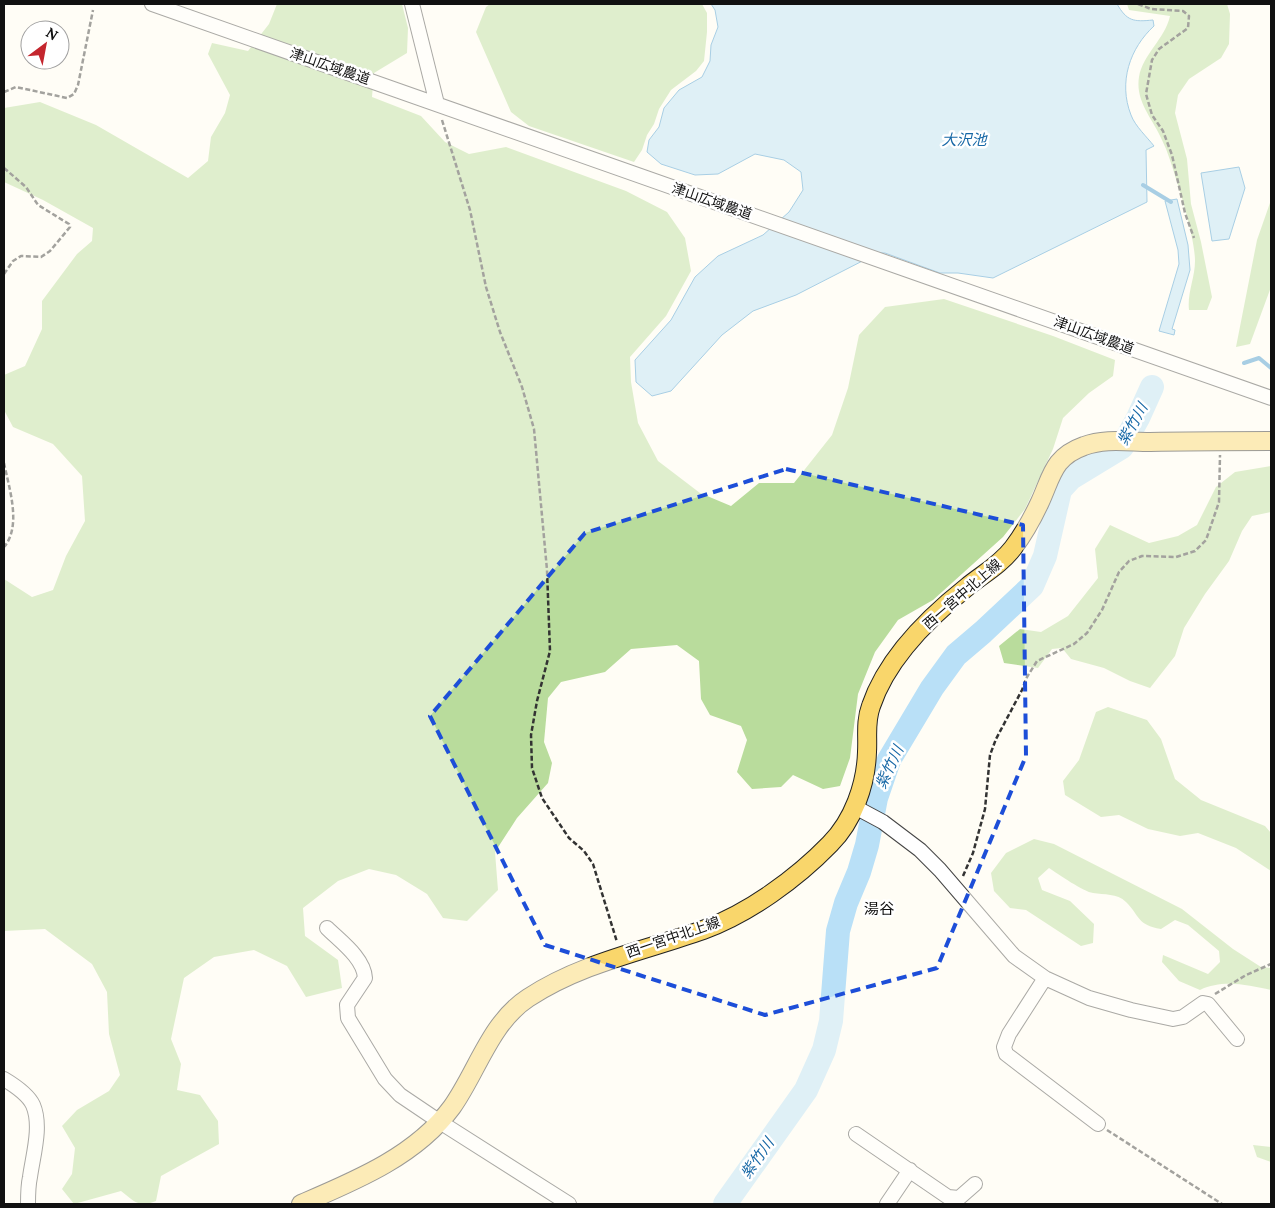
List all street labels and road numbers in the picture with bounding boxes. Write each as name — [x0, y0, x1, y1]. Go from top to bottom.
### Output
street label: 津山広域農道 — [287, 44, 373, 88]
street label: 津山広域農道 — [669, 179, 755, 223]
street label: 津山広域農道 — [1051, 312, 1137, 358]
street label: 西一宮中北上線 — [919, 555, 1005, 633]
street label: 西一宮中北上線 — [624, 913, 722, 961]

